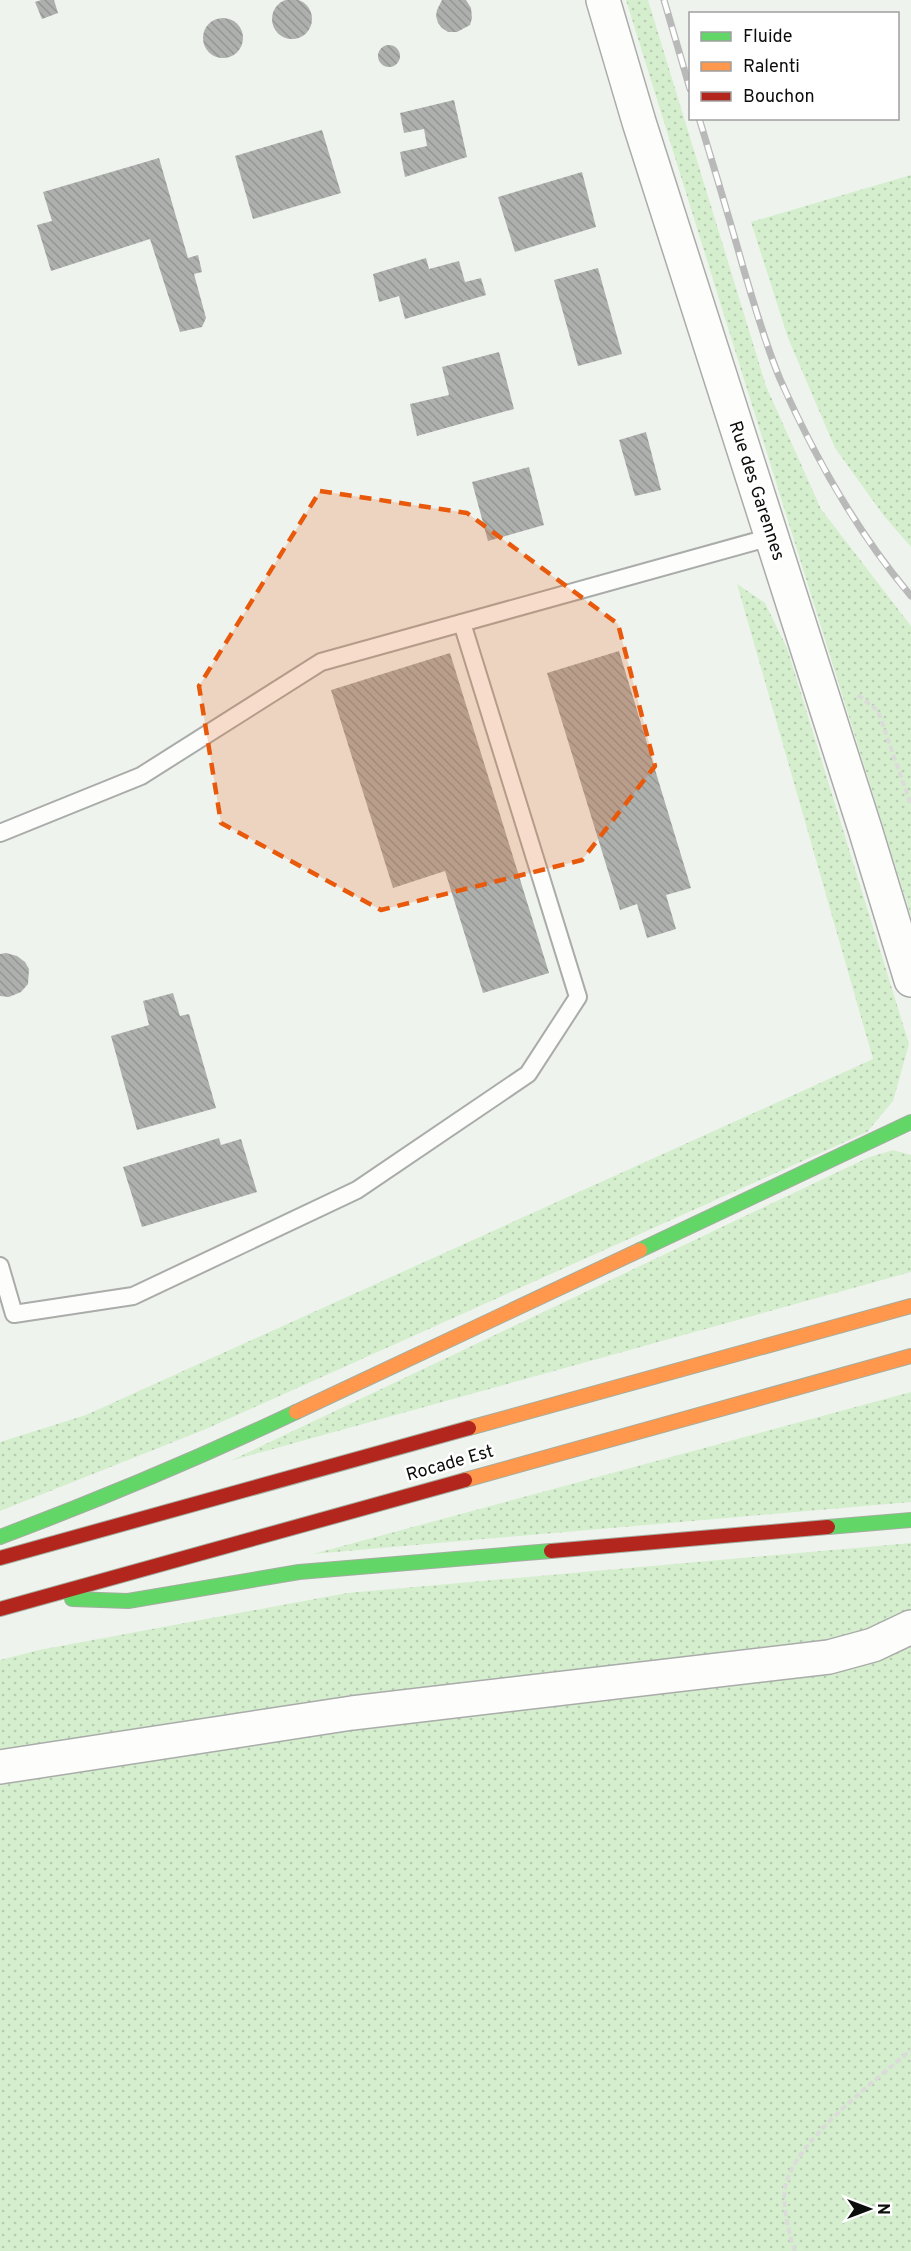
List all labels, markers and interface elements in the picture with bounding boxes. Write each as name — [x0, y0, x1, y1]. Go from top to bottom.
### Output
legend — [689, 12, 899, 120]
text: Fluide — [743, 26, 792, 49]
text: Ralenti — [743, 56, 800, 79]
text: Bouchon — [743, 86, 815, 109]
street label: Rue des Garennes — [723, 418, 789, 564]
street label: Rocade Est — [404, 1441, 496, 1487]
north arrow — [839, 2179, 899, 2239]
text: N — [872, 2203, 892, 2215]

